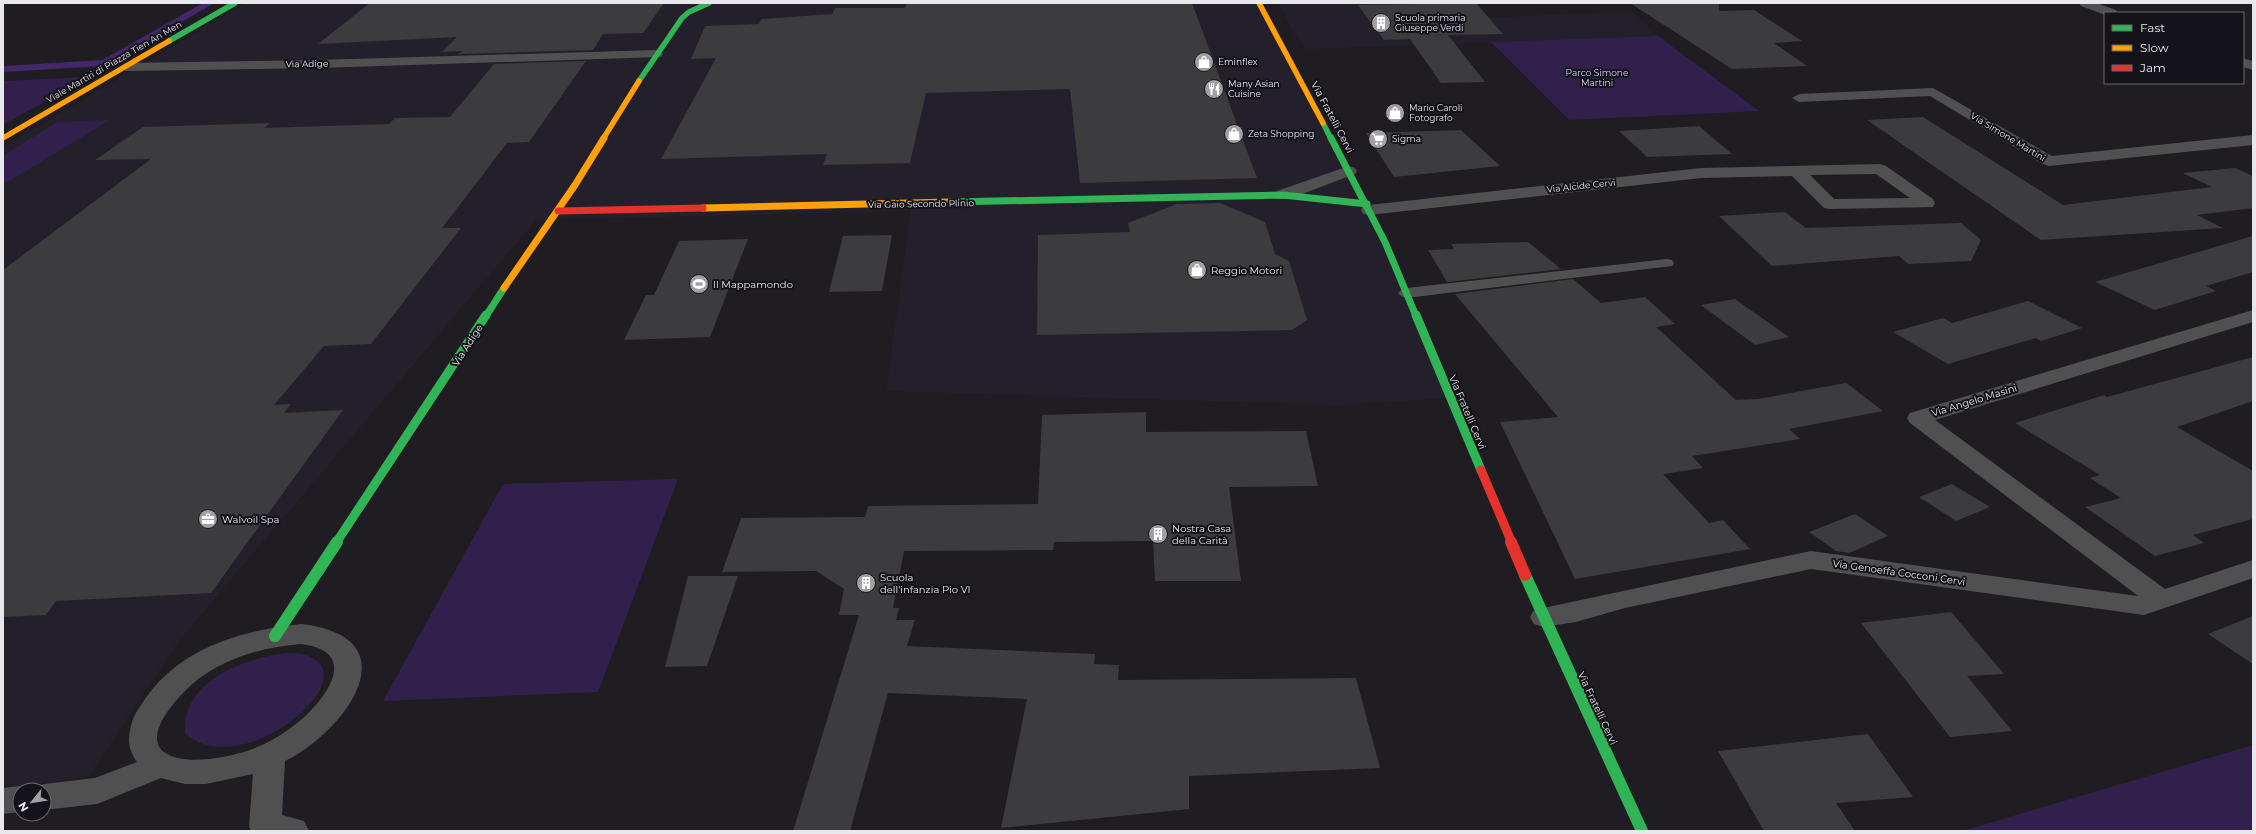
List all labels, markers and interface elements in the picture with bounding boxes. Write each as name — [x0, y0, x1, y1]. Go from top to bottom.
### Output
building icon: Scuola primaria Giuseppe Verdi — [1370, 12, 1392, 34]
place label: Scuola primaria Giuseppe Verdi — [1395, 12, 1466, 33]
legend — [2104, 12, 2244, 84]
street label: Viale Martiri di Piazza Tien An Men — [44, 18, 183, 105]
text: Fast — [2140, 20, 2165, 35]
text: Slow — [2140, 40, 2169, 55]
shop icon: Eminflex — [1193, 51, 1215, 73]
place label: Eminflex — [1218, 56, 1258, 67]
street label: Via Adige — [286, 58, 329, 69]
text: Jam — [2139, 60, 2166, 75]
park label: Parco Simone Martini — [1566, 67, 1629, 88]
restaurant icon: Many Asian Cuisine — [1203, 78, 1225, 100]
place label: Many Asian Cuisine — [1228, 78, 1280, 99]
street label: Via Fratelli Cervi — [1308, 79, 1357, 155]
shop icon: Mario Caroli Fotografo — [1384, 102, 1406, 124]
place label: Mario Caroli Fotografo — [1409, 102, 1462, 123]
street label: Via Simone Martini — [1969, 110, 2048, 163]
shop icon: Zeta Shopping — [1223, 123, 1245, 145]
place label: Zeta Shopping — [1248, 128, 1314, 139]
supermarket icon: Sigma — [1367, 128, 1389, 150]
place label: Sigma — [1392, 133, 1421, 144]
street label: Via Alcide Cervi — [1546, 176, 1616, 195]
street label: Via Gaio Secondo Plinio — [868, 197, 975, 210]
shop icon: Reggio Motori — [1186, 259, 1208, 281]
place label: Reggio Motori — [1211, 264, 1282, 277]
sports icon: Il Mappamondo — [688, 273, 710, 295]
place label: Il Mappamondo — [713, 278, 793, 291]
street label: Via Adige — [449, 322, 486, 369]
street label: Via Fratelli Cervi — [1446, 373, 1489, 451]
street label: Via Angelo Masini — [1930, 381, 2019, 420]
office icon: Walvoil Spa — [197, 508, 219, 530]
place label: Walvoil Spa — [222, 513, 280, 526]
place label: Nostra Casa della Carità — [1172, 522, 1231, 547]
building icon: Nostra Casa della Carità — [1147, 523, 1169, 545]
street label: Via Genoeffa Cocconi Cervi — [1832, 557, 1966, 588]
place label: Scuola dell'infanzia Pio VI — [880, 571, 971, 596]
building icon: Scuola dell'infanzia Pio VI — [855, 572, 877, 594]
street label: Via Fratelli Cervi — [1575, 669, 1620, 747]
north arrow — [12, 782, 52, 822]
text: N — [15, 800, 32, 814]

